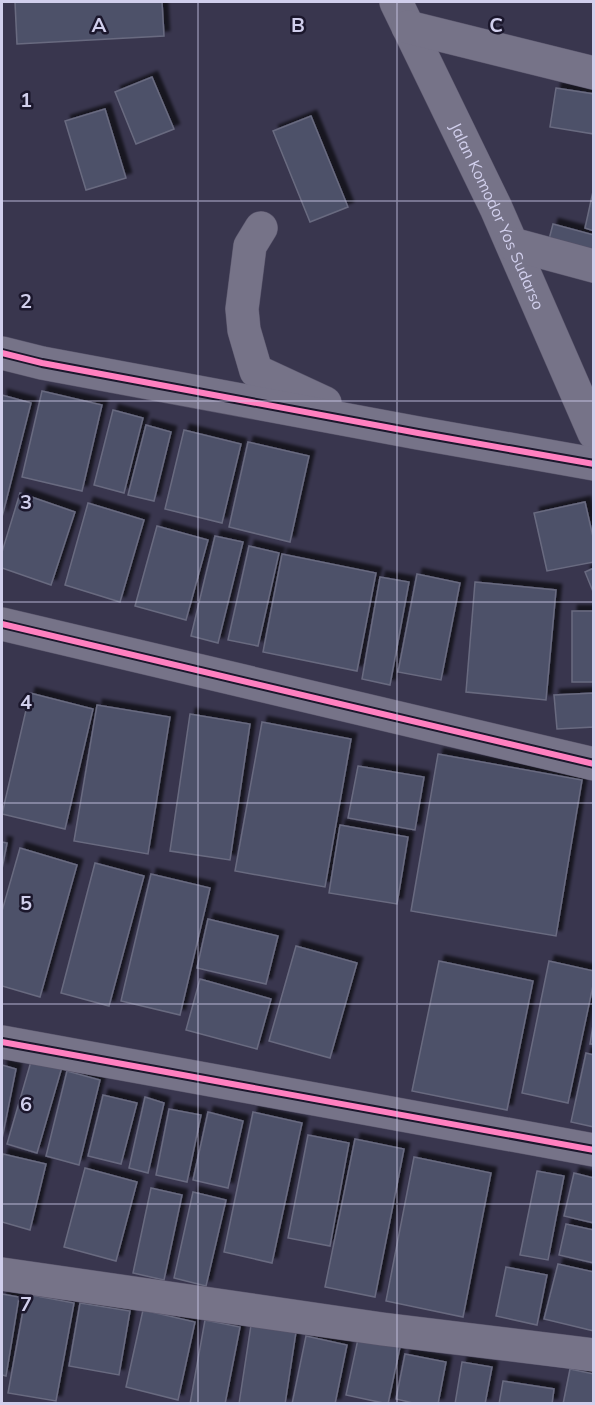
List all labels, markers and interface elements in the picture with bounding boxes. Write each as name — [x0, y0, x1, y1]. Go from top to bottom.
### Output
text: A — [92, 12, 107, 37]
text: B — [291, 12, 305, 37]
text: C — [489, 12, 503, 37]
text: 1 — [20, 87, 32, 112]
street label: Jalan Komodor Yos Sudarso — [446, 119, 549, 313]
text: 2 — [20, 288, 32, 313]
text: 3 — [20, 489, 32, 514]
text: 4 — [20, 689, 32, 714]
text: 5 — [20, 890, 32, 915]
text: 6 — [20, 1091, 32, 1116]
text: 7 — [20, 1291, 32, 1316]

